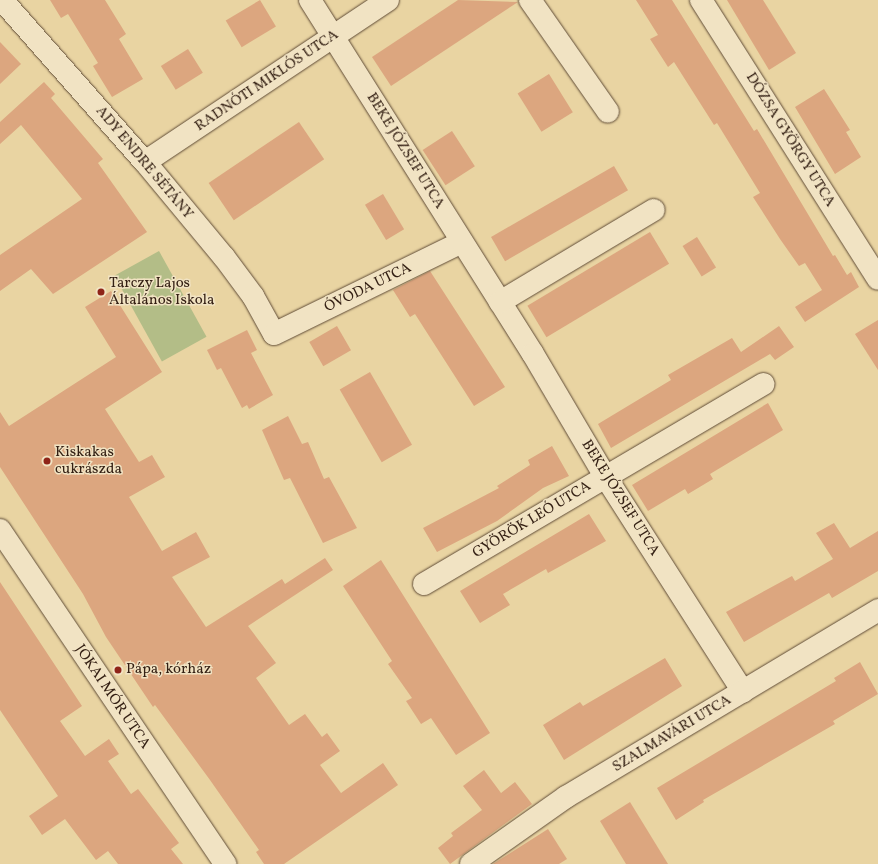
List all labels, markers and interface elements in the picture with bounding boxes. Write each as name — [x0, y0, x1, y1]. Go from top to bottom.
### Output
street label: RADNÓTI MIKLÓS UTCA — [192, 26, 342, 136]
street label: DÓZSA GYÖRGY UTCA — [741, 69, 839, 211]
street label: BEKE JÓZSEF UTCA — [362, 90, 448, 212]
street label: ADY ENDRE SÉTÁNY — [91, 103, 197, 223]
street label: ÓVODA UTCA — [321, 259, 415, 317]
place label: Tarczy Lajos Általános Iskola — [109, 274, 215, 309]
marker: Tarczy Lajos Általános Iskola — [96, 287, 106, 297]
street label: BEKE JÓZSEF UTCA — [577, 437, 663, 559]
place label: Kiskakas cukrászda — [55, 443, 122, 478]
marker: Kiskakas cukrászda — [42, 456, 52, 466]
street label: GYÖRÖK LEÓ UTCA — [470, 478, 594, 562]
street label: JÓKAI MÓR UTCA — [70, 641, 154, 753]
place label: Pápa, kórház — [126, 661, 211, 679]
marker: Pápa, kórház — [113, 665, 123, 675]
street label: SZALMAVÁRI UTCA — [609, 691, 735, 777]

